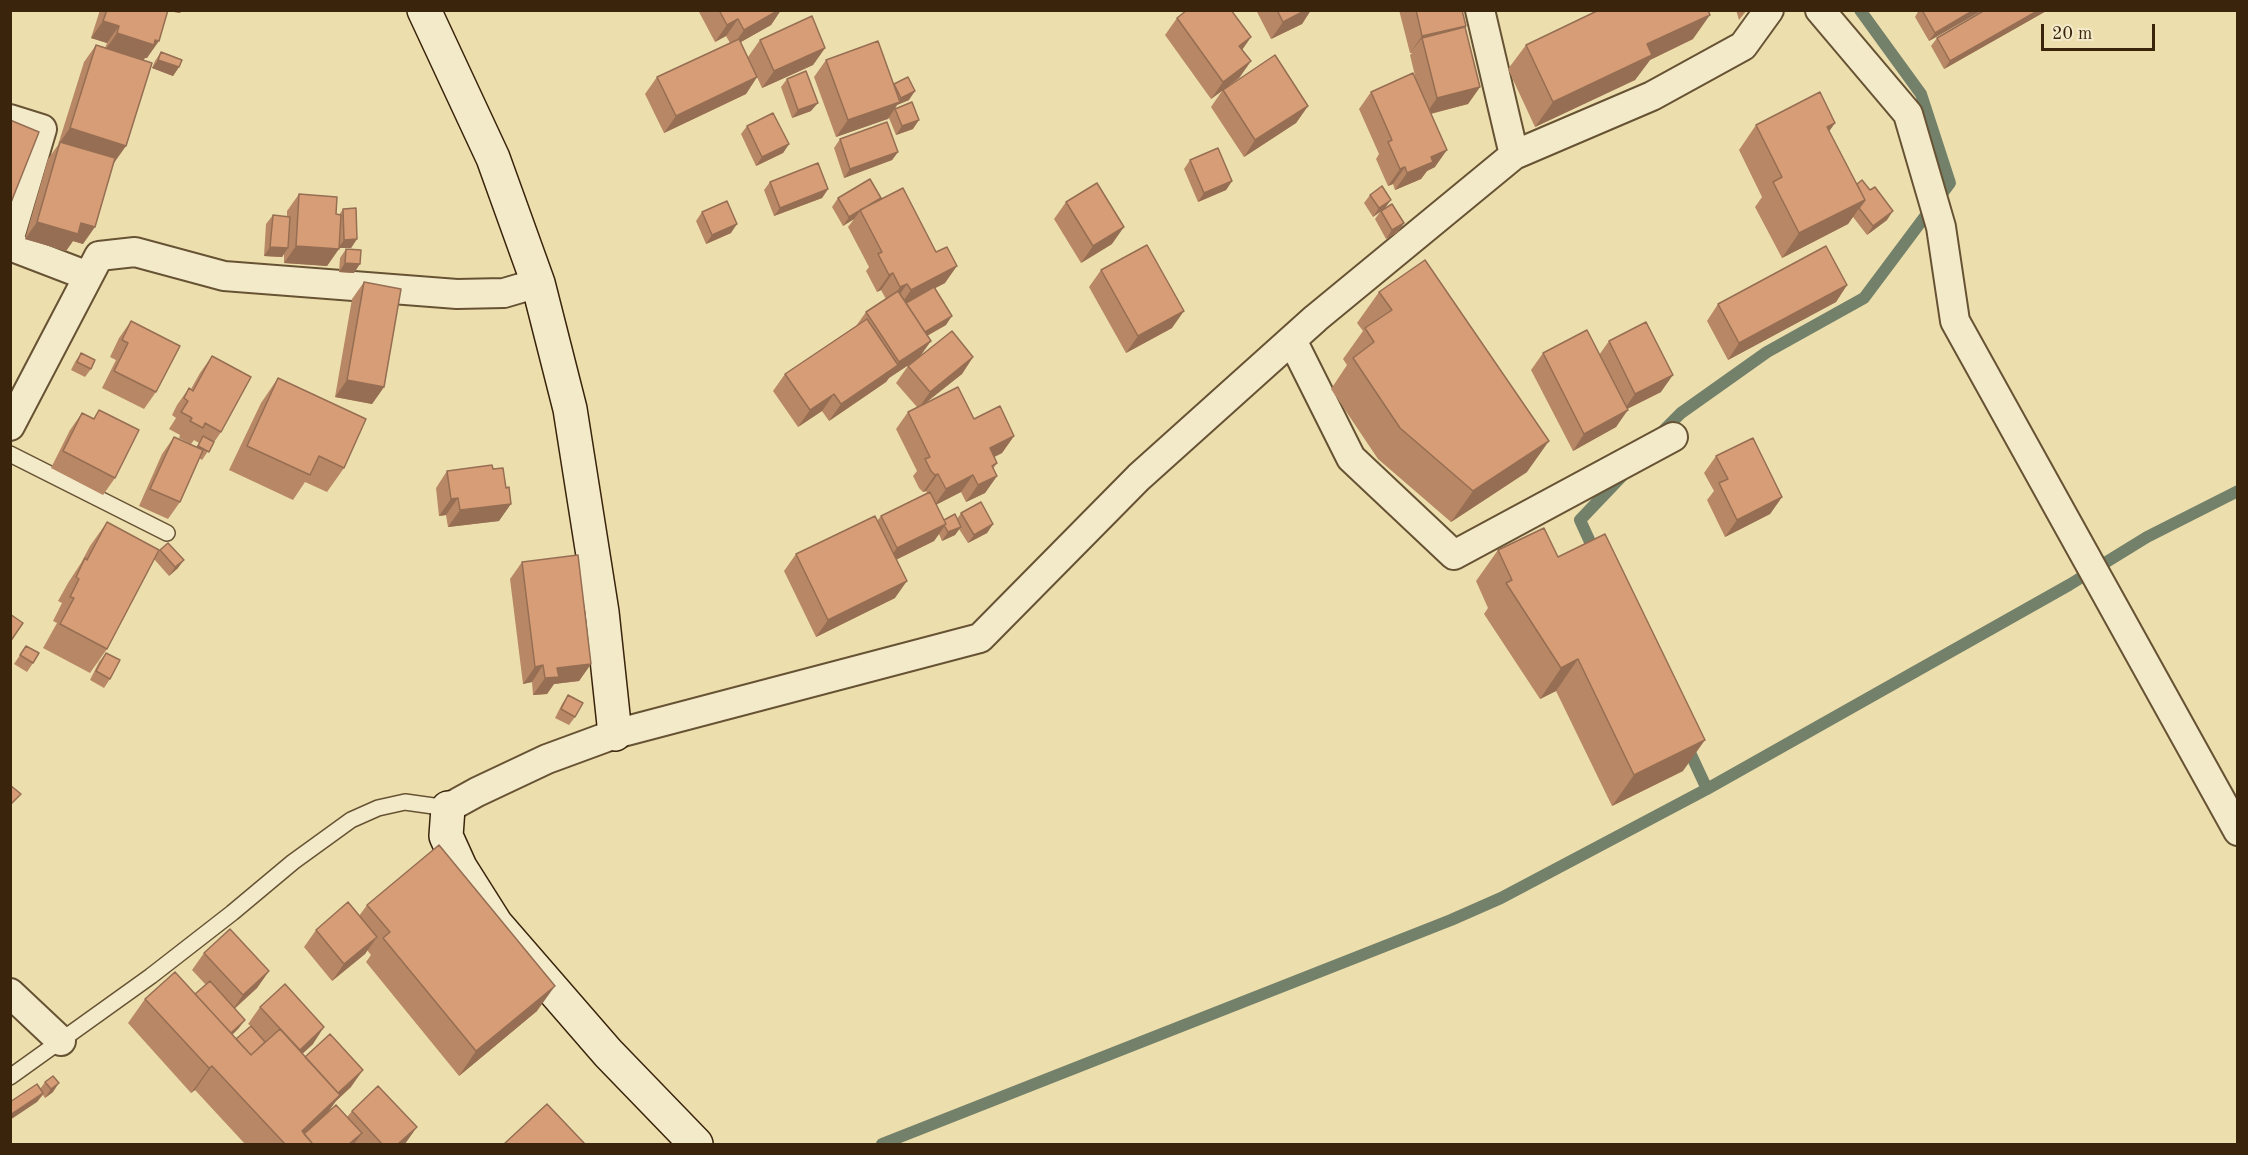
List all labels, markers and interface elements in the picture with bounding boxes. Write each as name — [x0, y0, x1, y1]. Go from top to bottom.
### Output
scale bar — [2044, 12, 2158, 50]
text: 20 m — [2052, 25, 2092, 43]

